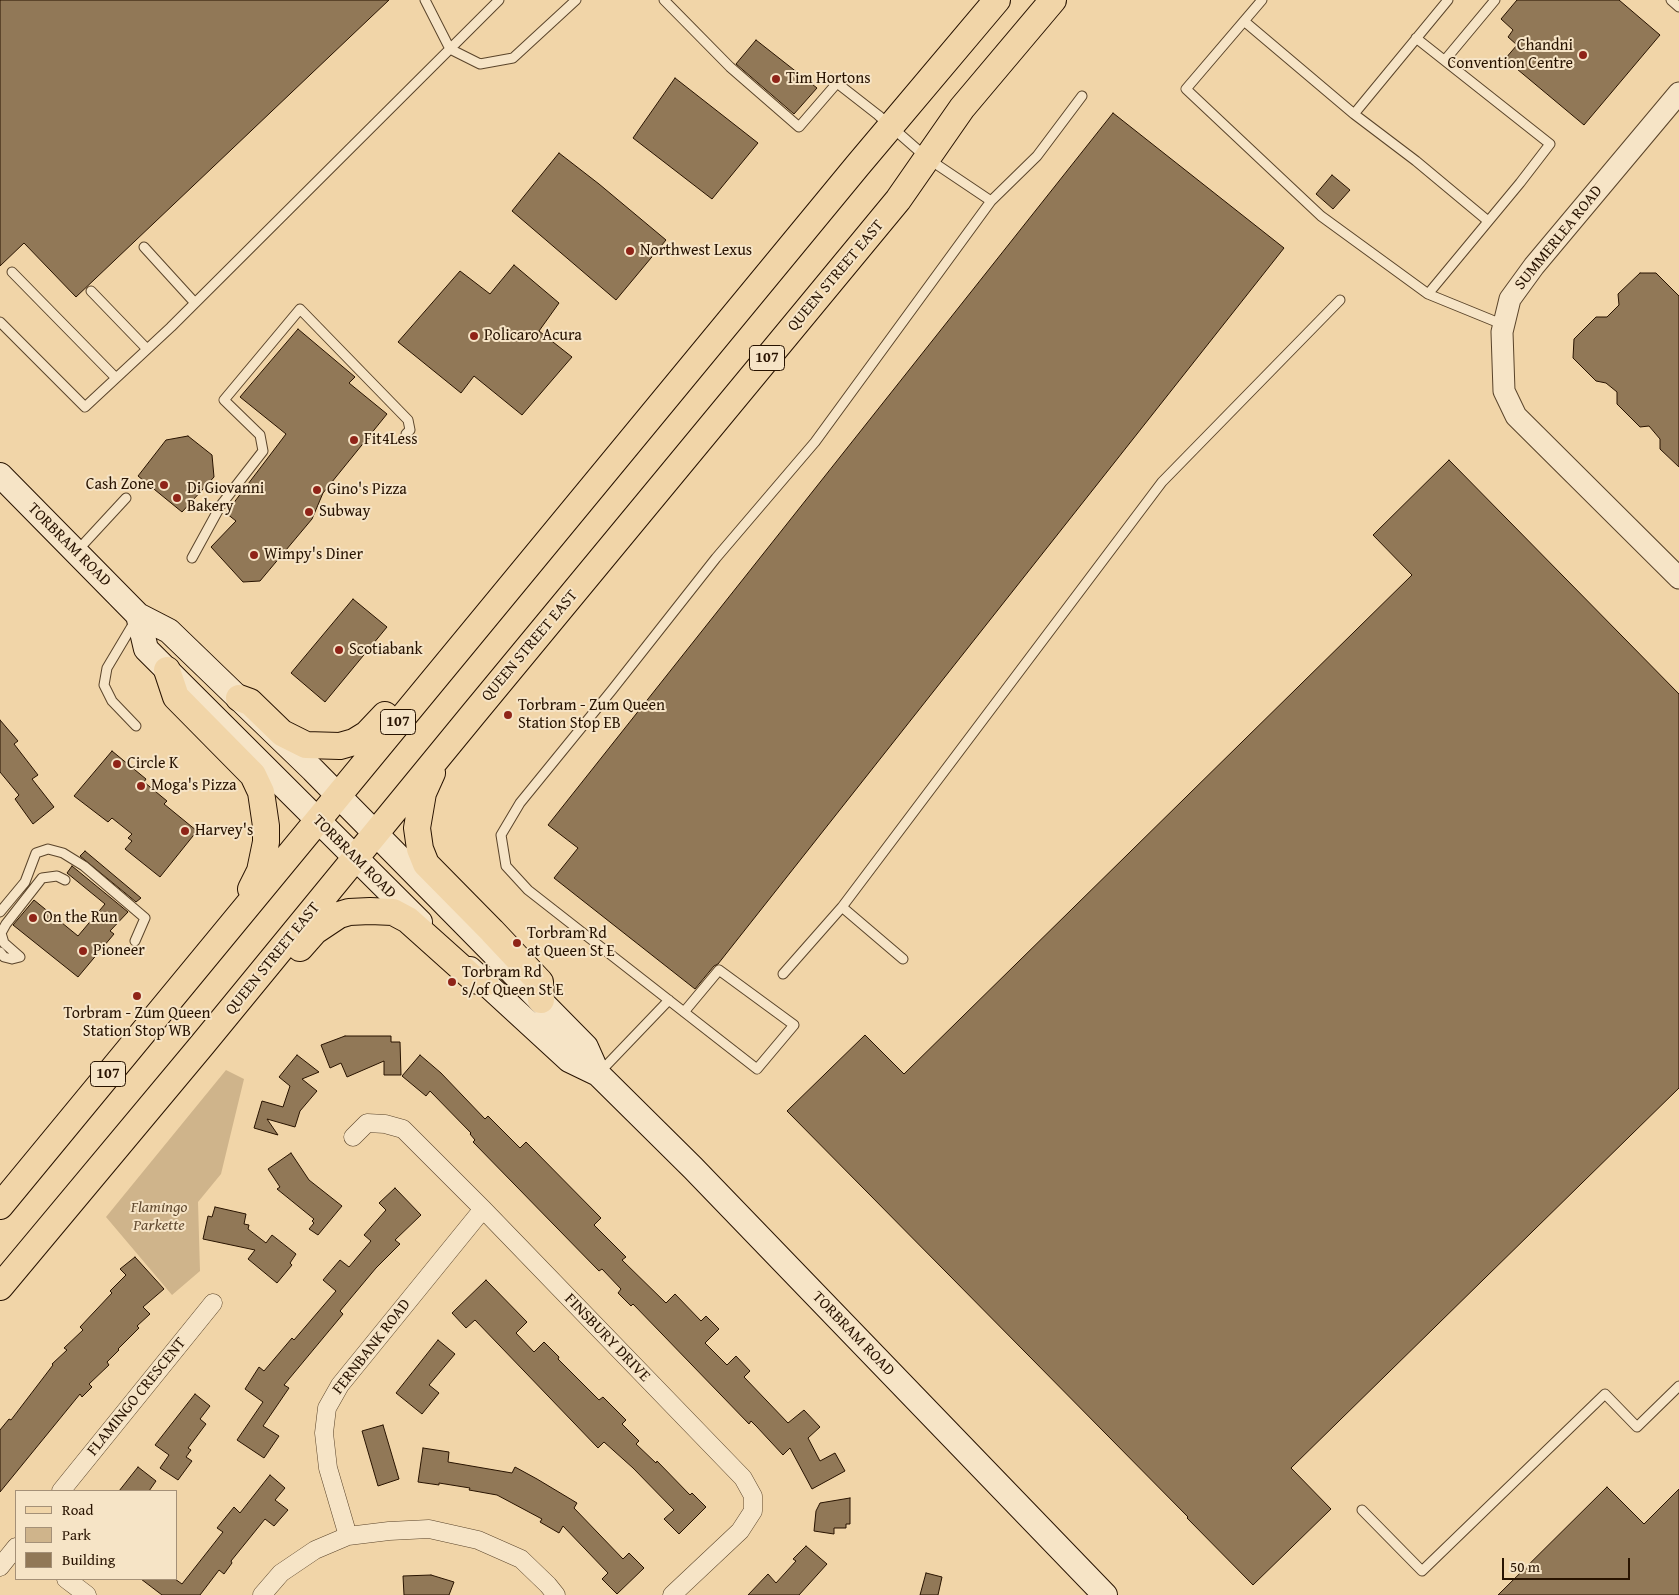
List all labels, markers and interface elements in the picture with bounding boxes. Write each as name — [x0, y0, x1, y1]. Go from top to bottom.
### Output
place label: Chandni Convention Centre — [1448, 36, 1573, 74]
marker: Chandni Convention Centre — [1577, 49, 1589, 61]
place label: Tim Hortons — [786, 69, 871, 89]
marker: Tim Hortons — [770, 73, 782, 85]
street label: SUMMERLEA ROAD — [1511, 182, 1607, 294]
street label: QUEEN STREET EAST — [784, 216, 888, 336]
place label: Northwest Lexus — [640, 241, 752, 261]
marker: Northwest Lexus — [624, 245, 636, 257]
place label: Policaro Acura — [484, 326, 582, 346]
marker: Policaro Acura — [468, 330, 480, 342]
road number: 107 — [750, 346, 784, 370]
place label: Fit4Less — [364, 430, 418, 450]
marker: Fit4Less — [348, 434, 360, 446]
place label: Cash Zone — [86, 475, 154, 495]
marker: Cash Zone — [158, 479, 170, 491]
place label: Di Giovanni Bakery — [187, 479, 264, 517]
place label: Gino's Pizza — [327, 480, 407, 500]
marker: Gino's Pizza — [311, 484, 323, 496]
marker: Di Giovanni Bakery — [171, 492, 183, 504]
street label: TORBRAM ROAD — [23, 499, 115, 591]
place label: Subway — [319, 502, 370, 522]
marker: Subway — [303, 506, 315, 518]
place label: Wimpy's Diner — [264, 545, 363, 565]
marker: Wimpy's Diner — [248, 549, 260, 561]
street label: QUEEN STREET EAST — [478, 586, 582, 706]
place label: Scotiabank — [349, 640, 423, 660]
marker: Scotiabank — [333, 644, 345, 656]
place label: Torbram - Zum Queen Station Stop EB — [518, 696, 665, 734]
marker: Torbram - Zum Queen Station Stop EB — [502, 709, 514, 721]
road number: 107 — [380, 710, 416, 734]
place label: Circle K — [127, 754, 178, 774]
marker: Circle K — [111, 758, 123, 770]
place label: Moga's Pizza — [151, 776, 236, 796]
marker: Moga's Pizza — [135, 780, 147, 792]
street label: TORBRAM ROAD — [308, 811, 400, 903]
place label: Harvey's — [195, 821, 253, 841]
marker: Harvey's — [179, 825, 191, 837]
street label: QUEEN STREET EAST — [222, 899, 324, 1019]
place label: On the Run — [43, 908, 118, 928]
marker: On the Run — [27, 912, 39, 924]
place label: Torbram Rd at Queen St E — [527, 924, 615, 962]
marker: Torbram Rd at Queen St E — [511, 937, 523, 949]
place label: Pioneer — [93, 941, 145, 961]
marker: Pioneer — [77, 945, 89, 957]
place label: Torbram Rd s/of Queen St E — [462, 963, 564, 1001]
marker: Torbram Rd s/of Queen St E — [446, 976, 458, 988]
marker: Torbram - Zum Queen Station Stop WB — [131, 990, 143, 1002]
place label: Torbram - Zum Queen Station Stop WB — [63, 1004, 211, 1042]
road number: 107 — [90, 1062, 126, 1086]
park label: Flamingo Parkette — [131, 1198, 187, 1236]
street label: TORBRAM ROAD — [808, 1288, 898, 1380]
street label: FINSBURY DRIVE — [560, 1290, 654, 1386]
street label: FERNBANK ROAD — [329, 1296, 415, 1398]
street label: FLAMINGO CRESCENT — [83, 1334, 191, 1460]
legend — [15, 1490, 178, 1580]
text: Road — [62, 1499, 93, 1520]
text: Park — [62, 1524, 91, 1545]
scale bar — [1504, 1548, 1632, 1580]
text: Building — [62, 1549, 115, 1570]
text: 50 m — [1510, 1556, 1540, 1577]

